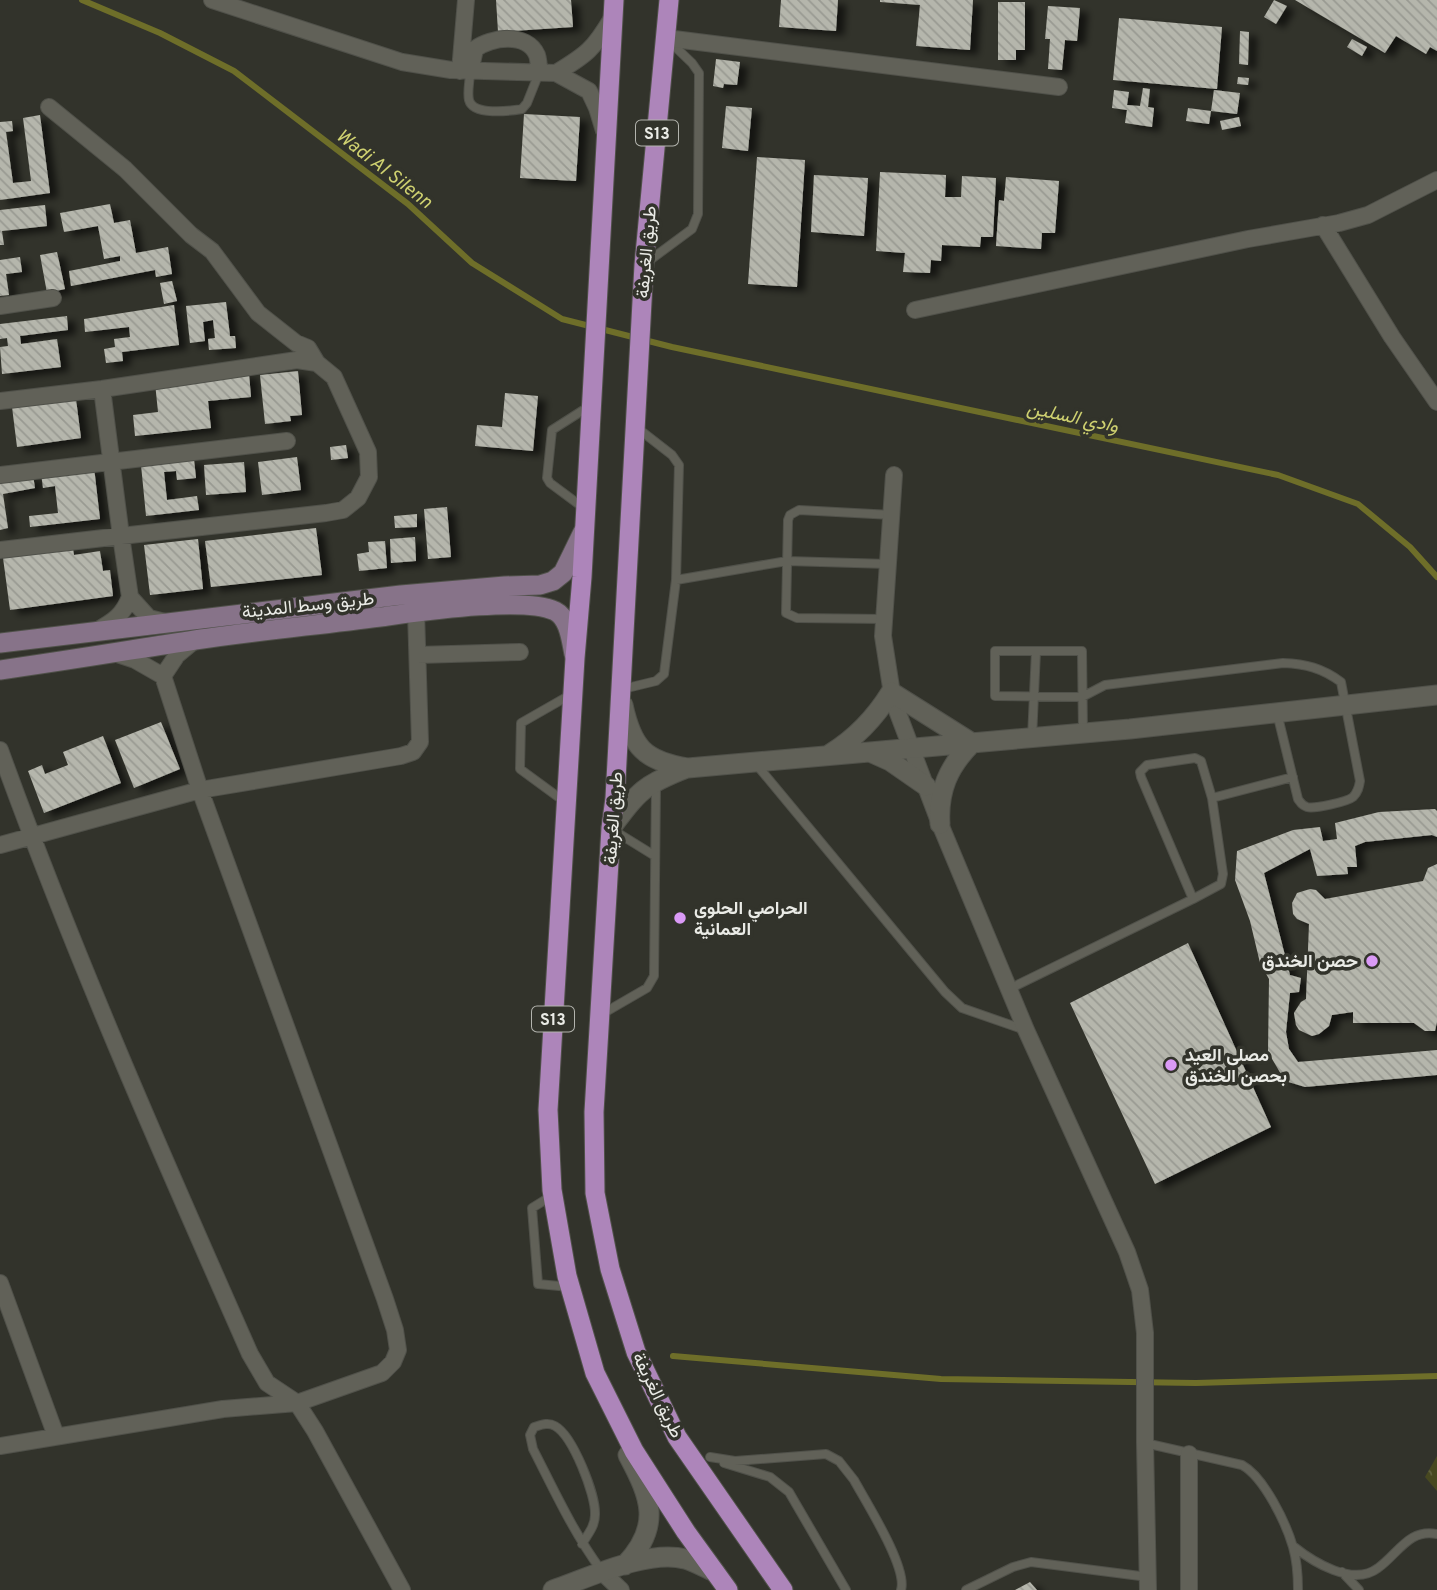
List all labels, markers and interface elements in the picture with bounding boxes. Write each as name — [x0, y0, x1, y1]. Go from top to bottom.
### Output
road number: S13 — [636, 120, 678, 146]
water label: Wadi Al Silenn — [331, 124, 437, 215]
street label: طريق الغريفة — [632, 205, 663, 299]
water label: وادي السلين — [1024, 397, 1121, 441]
street label: طريق وسط المدينة — [241, 588, 375, 625]
street label: طريق الغريفة — [600, 771, 629, 865]
place label: الحراصي الحلوى العمانية — [694, 898, 808, 942]
marker: الحراصي الحلوى العمانية — [672, 910, 688, 926]
place label: حصن الخندق — [1262, 951, 1358, 974]
marker: حصن الخندق — [1364, 953, 1380, 969]
road number: S13 — [532, 1007, 574, 1032]
place label: مصلى العيد بحصن الخندق — [1185, 1045, 1287, 1089]
marker: مصلى العيد بحصن الخندق — [1163, 1057, 1179, 1073]
street label: طريق الغريفة — [626, 1349, 687, 1442]

